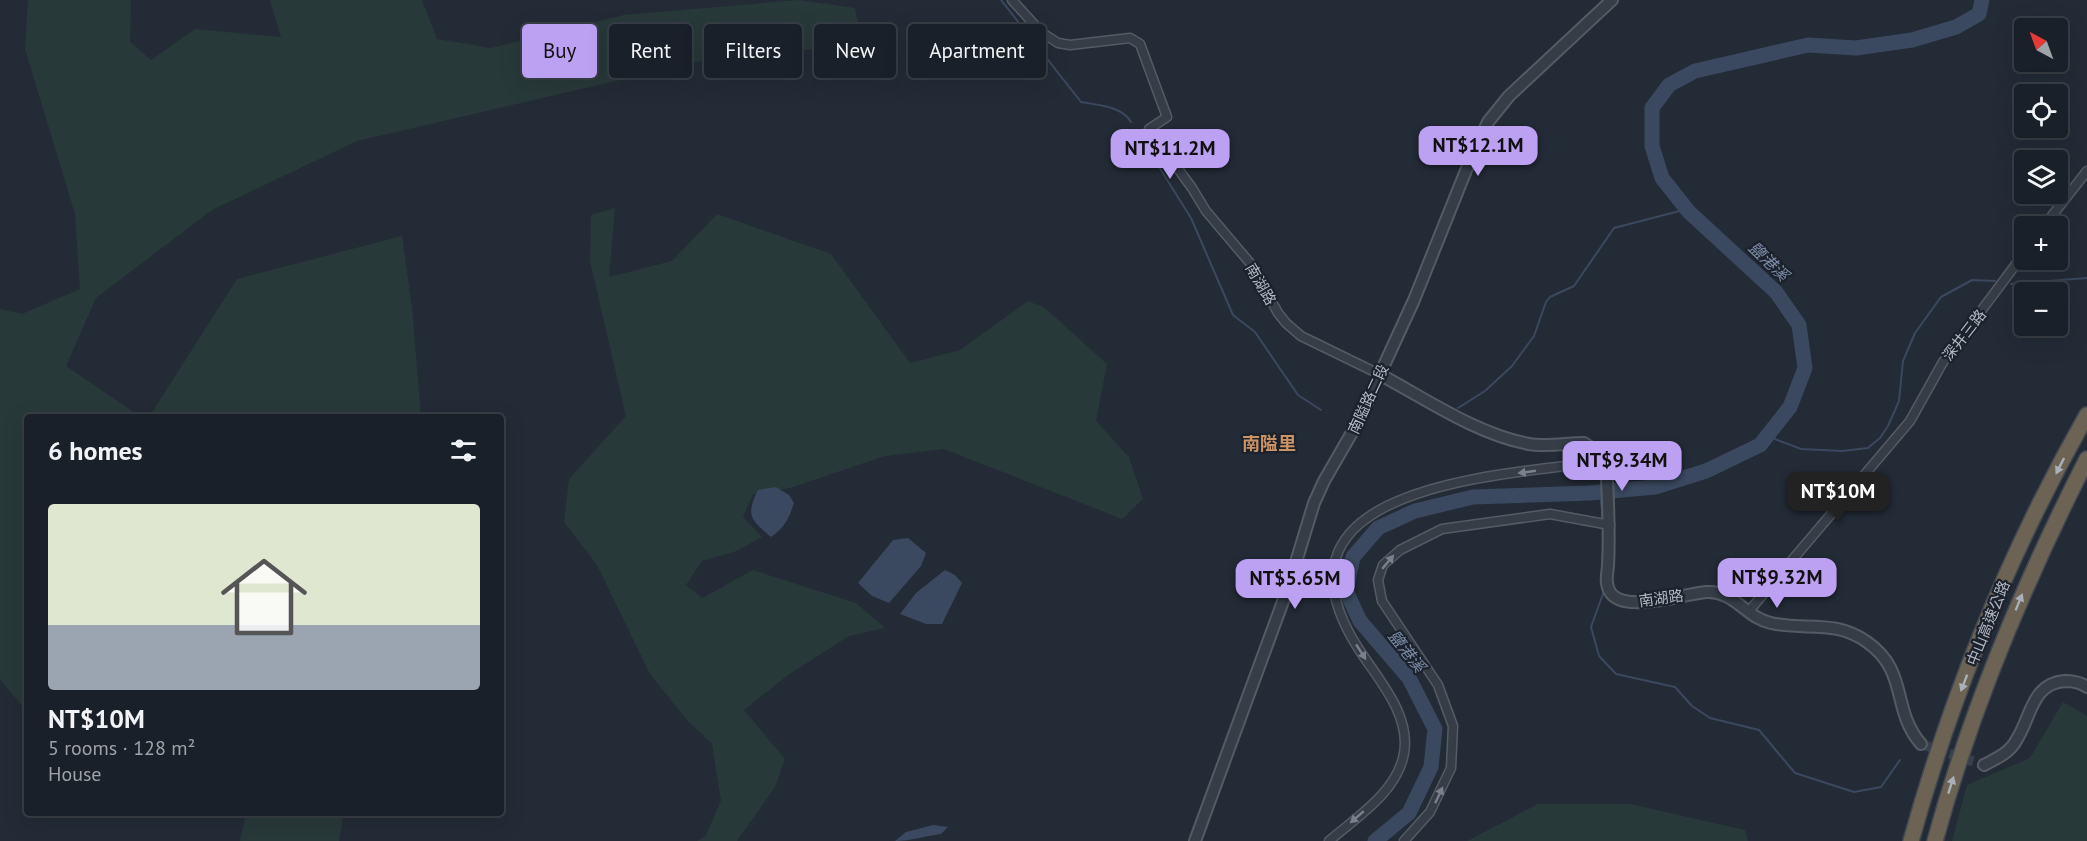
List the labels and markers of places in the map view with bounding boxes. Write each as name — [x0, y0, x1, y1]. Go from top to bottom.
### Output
pin: NT$12.1M — [1416, 126, 1540, 177]
pin: NT$11.2M — [1108, 129, 1232, 180]
pin: NT$9.34M — [1560, 441, 1684, 492]
pin: NT$10M — [1789, 472, 1887, 523]
pin: NT$9.32M — [1715, 558, 1839, 609]
pin: NT$5.65M — [1233, 559, 1357, 610]

